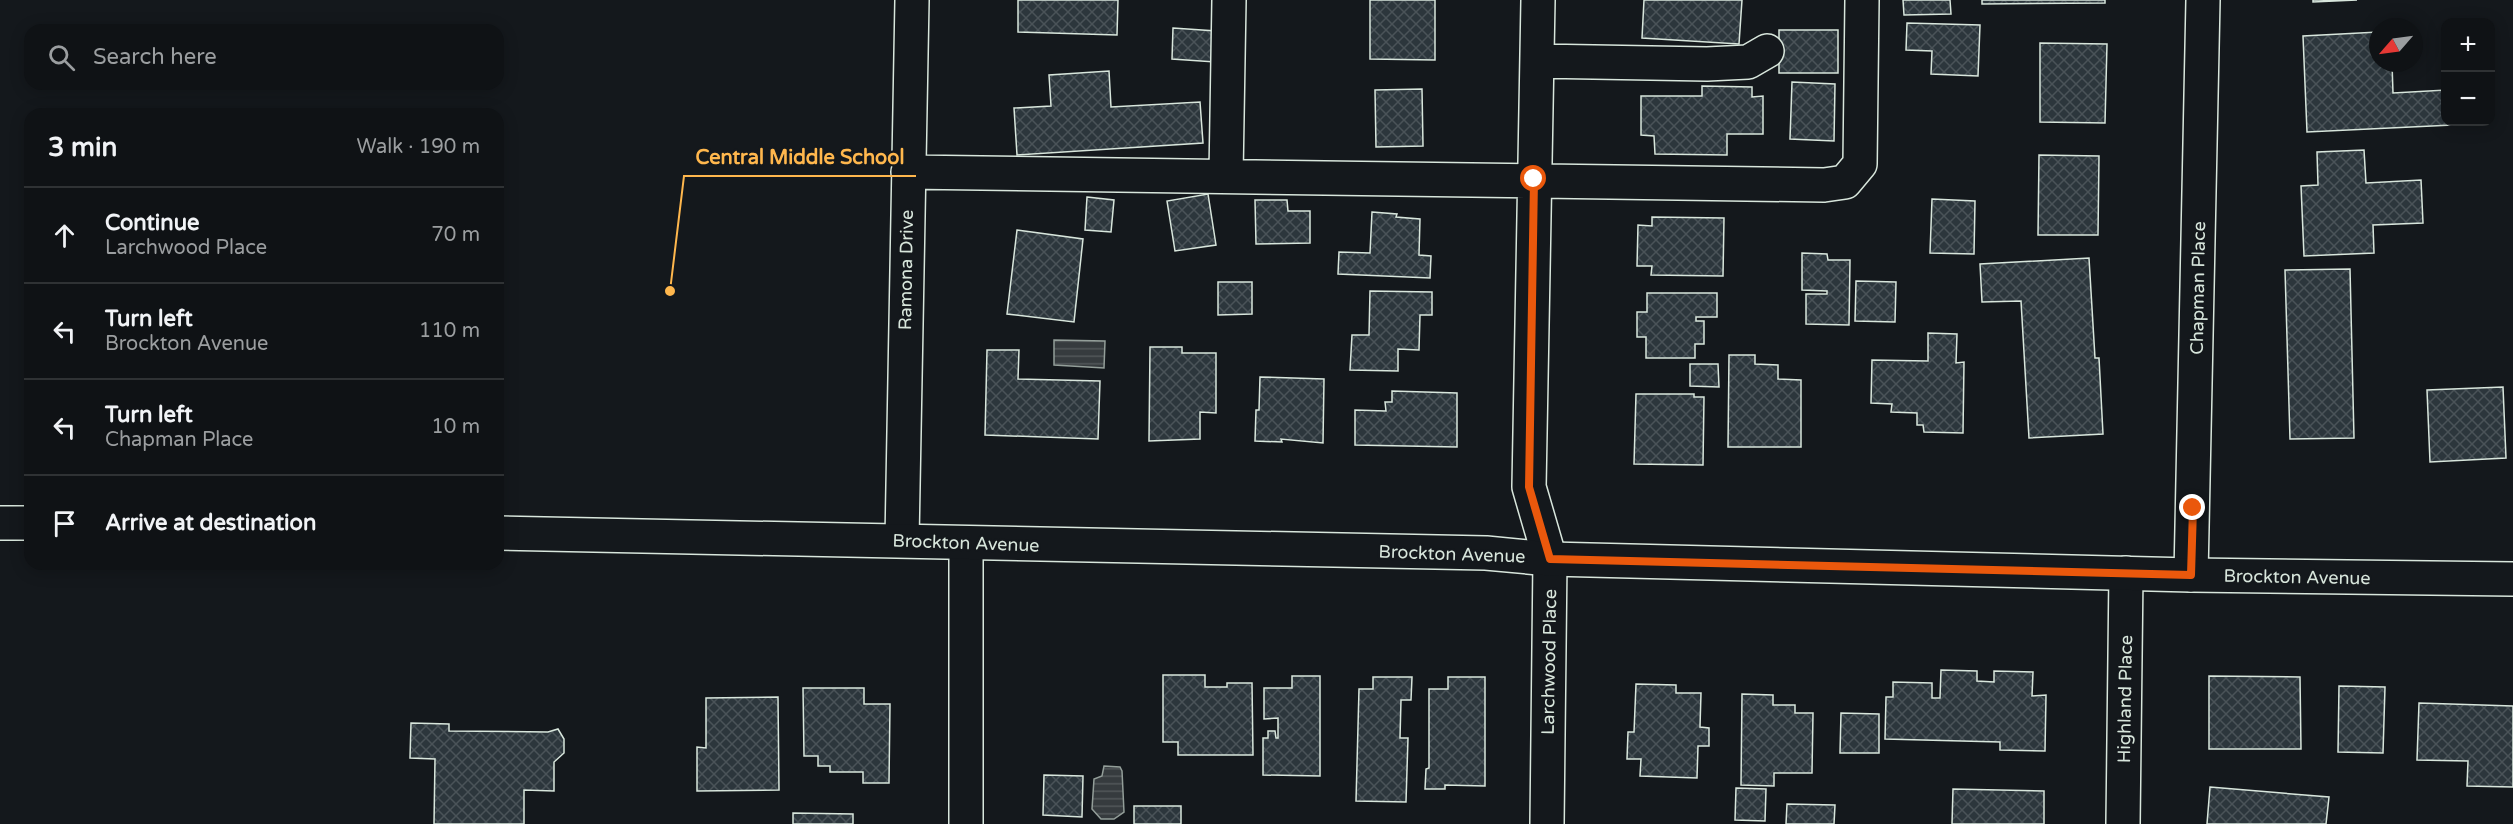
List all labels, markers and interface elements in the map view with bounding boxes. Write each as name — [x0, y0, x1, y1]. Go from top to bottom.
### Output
north arrow — [2369, 18, 2423, 72]
map controls — [2441, 18, 2495, 126]
button: + — [2441, 18, 2495, 72]
search box — [24, 24, 504, 90]
icon: search — [45, 41, 78, 74]
text: Search here — [93, 44, 217, 70]
button: − — [2441, 72, 2495, 126]
text: 3 min — [48, 132, 117, 163]
text: Walk · 190 m — [357, 135, 480, 159]
callout: Central Middle School — [684, 138, 916, 176]
text: Central Middle School — [696, 146, 904, 170]
route start — [1520, 165, 1546, 191]
text: Continue — [105, 210, 200, 236]
street label: Ramona Drive — [894, 210, 918, 330]
icon: ahead — [48, 219, 81, 252]
street label: Chapman Place — [2186, 221, 2210, 355]
text: 70 m — [431, 223, 480, 247]
text: Larchwood Place — [105, 236, 267, 260]
text: Turn left — [105, 306, 193, 332]
icon: left — [48, 315, 81, 348]
text: 110 m — [419, 319, 480, 343]
text: Brockton Avenue — [105, 332, 268, 356]
text: Turn left — [105, 402, 193, 428]
icon: left — [48, 411, 81, 444]
text: 10 m — [431, 415, 480, 439]
text: Chapman Place — [105, 428, 253, 452]
route end — [2179, 494, 2205, 520]
icon: arrive — [48, 507, 81, 540]
text: Arrive at destination — [105, 510, 316, 536]
street label: Brockton Avenue — [892, 529, 1040, 557]
street label: Brockton Avenue — [1378, 540, 1526, 568]
street label: Brockton Avenue — [2223, 565, 2371, 589]
street label: Larchwood Place — [1537, 589, 1561, 735]
street label: Highland Place — [2113, 635, 2137, 763]

